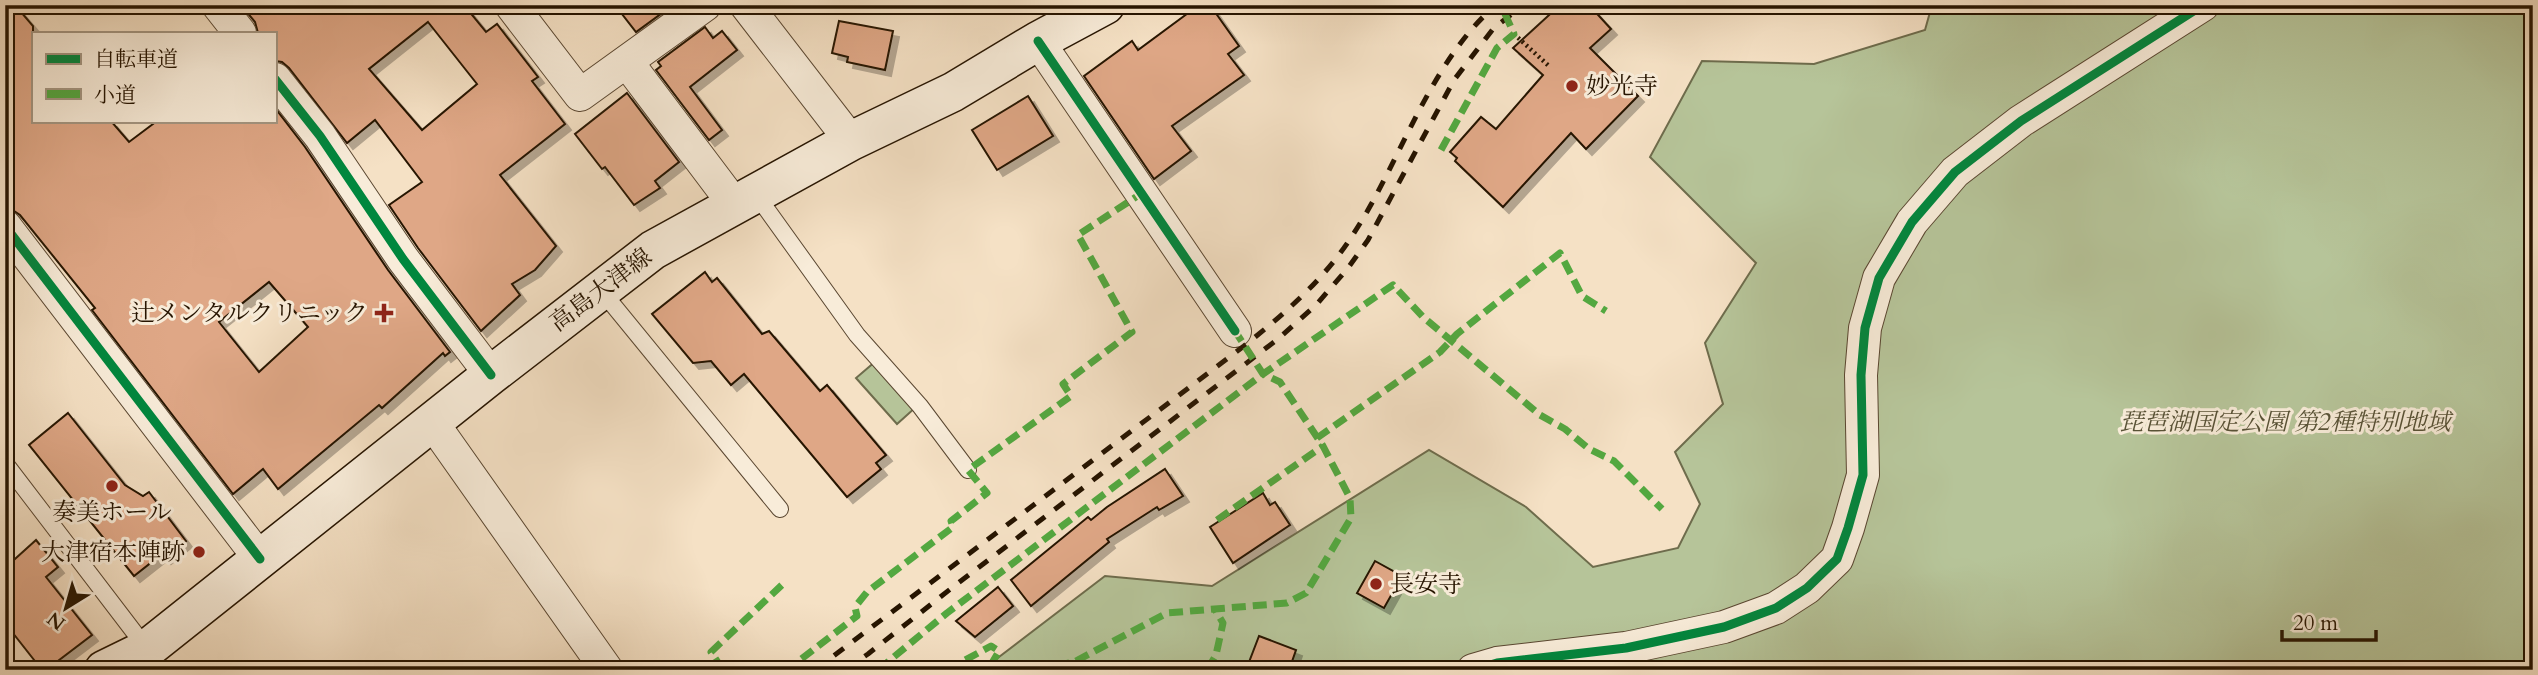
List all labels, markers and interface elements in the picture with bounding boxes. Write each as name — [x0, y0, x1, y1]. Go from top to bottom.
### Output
legend — [32, 32, 276, 122]
text: 自転車道 — [94, 45, 178, 74]
place label: 妙光寺 — [1586, 70, 1658, 103]
marker: 妙光寺 — [1564, 78, 1580, 94]
text: 小道 — [94, 81, 136, 110]
street label: 高島大津線 — [543, 241, 659, 339]
place label: 辻メンタルクリニック — [131, 297, 368, 330]
marker: 辻メンタルクリニック — [374, 303, 394, 323]
park label: 琵琶湖国定公園 第2種特別地域 — [2119, 406, 2455, 439]
marker: 奏美ホール — [104, 478, 120, 494]
place label: 奏美ホール — [52, 496, 172, 529]
place label: 大津宿本陣跡 — [41, 536, 185, 569]
marker: 大津宿本陣跡 — [191, 544, 207, 560]
place label: 長安寺 — [1390, 568, 1462, 601]
north arrow — [32, 574, 102, 644]
marker: 長安寺 — [1368, 576, 1384, 592]
scale bar — [2282, 598, 2377, 642]
text: N — [42, 605, 71, 636]
text: 20 m — [2293, 609, 2338, 638]

